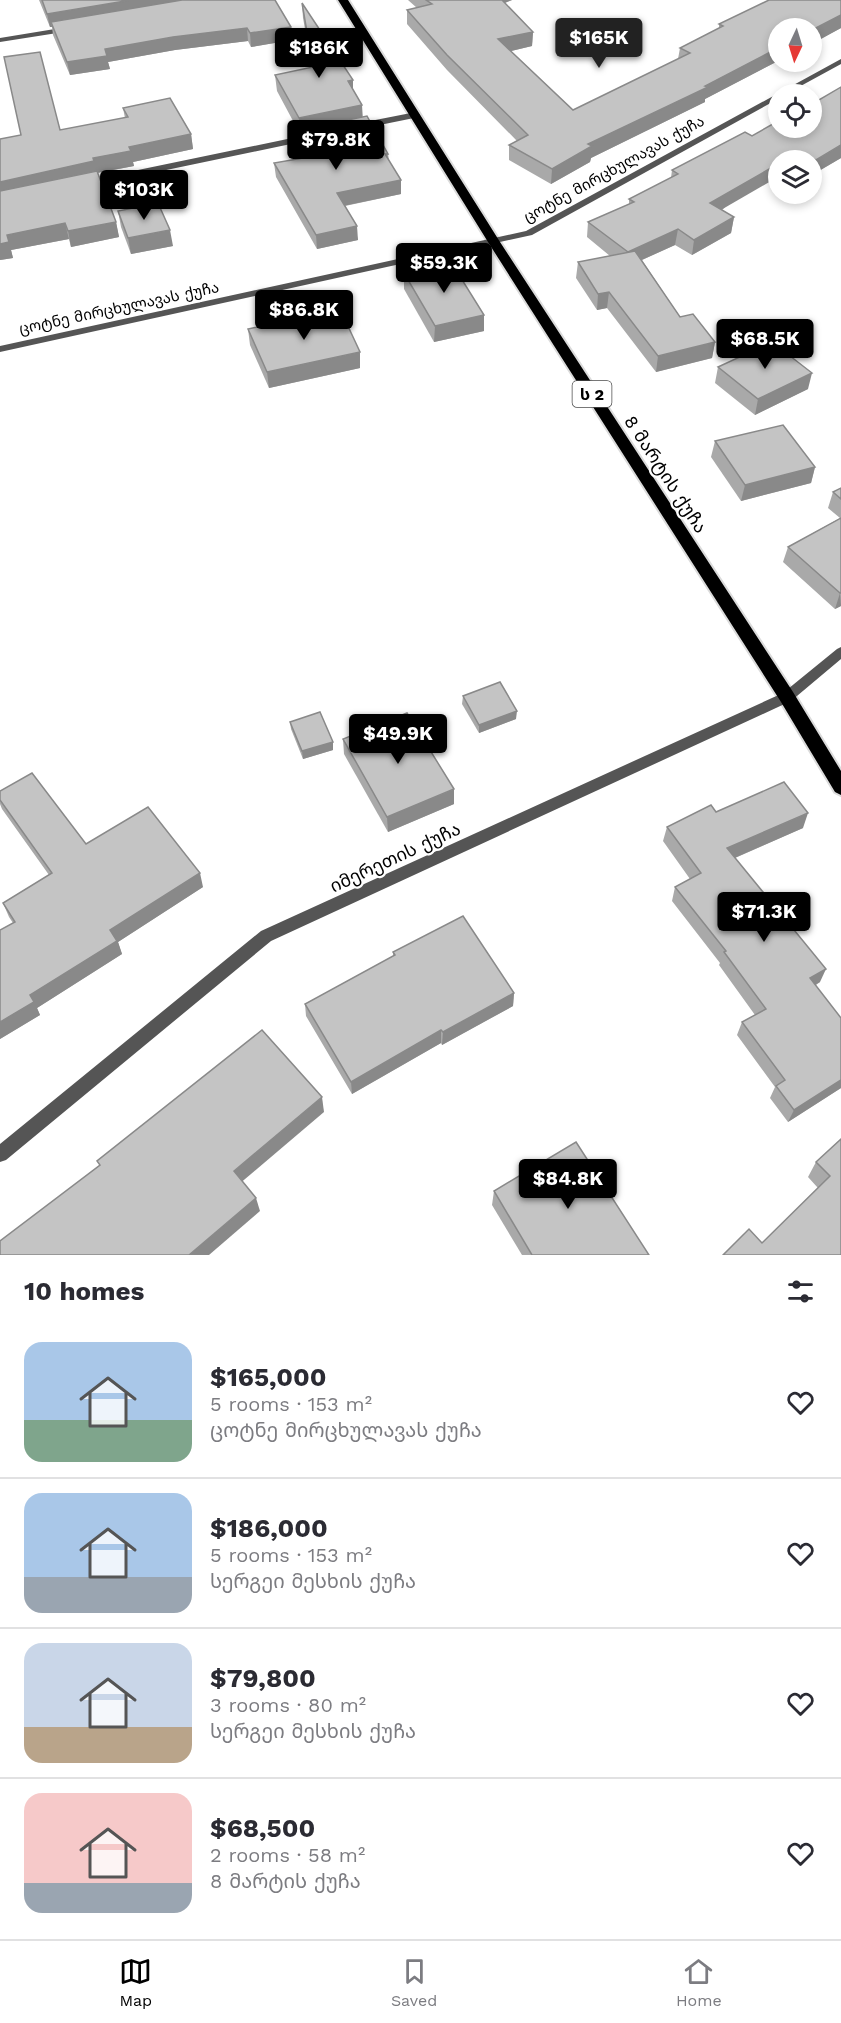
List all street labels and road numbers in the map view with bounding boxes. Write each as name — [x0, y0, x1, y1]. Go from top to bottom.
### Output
street label: ცოტნე მირცხულავას ქუჩა — [520, 112, 708, 226]
street label: ცოტნე მირცხულავას ქუჩა — [17, 278, 221, 338]
road number: ს 2 — [572, 381, 612, 407]
street label: 8 მარტის ქუჩა — [619, 411, 712, 537]
street label: იმერეთის ქუჩა — [326, 818, 464, 897]

